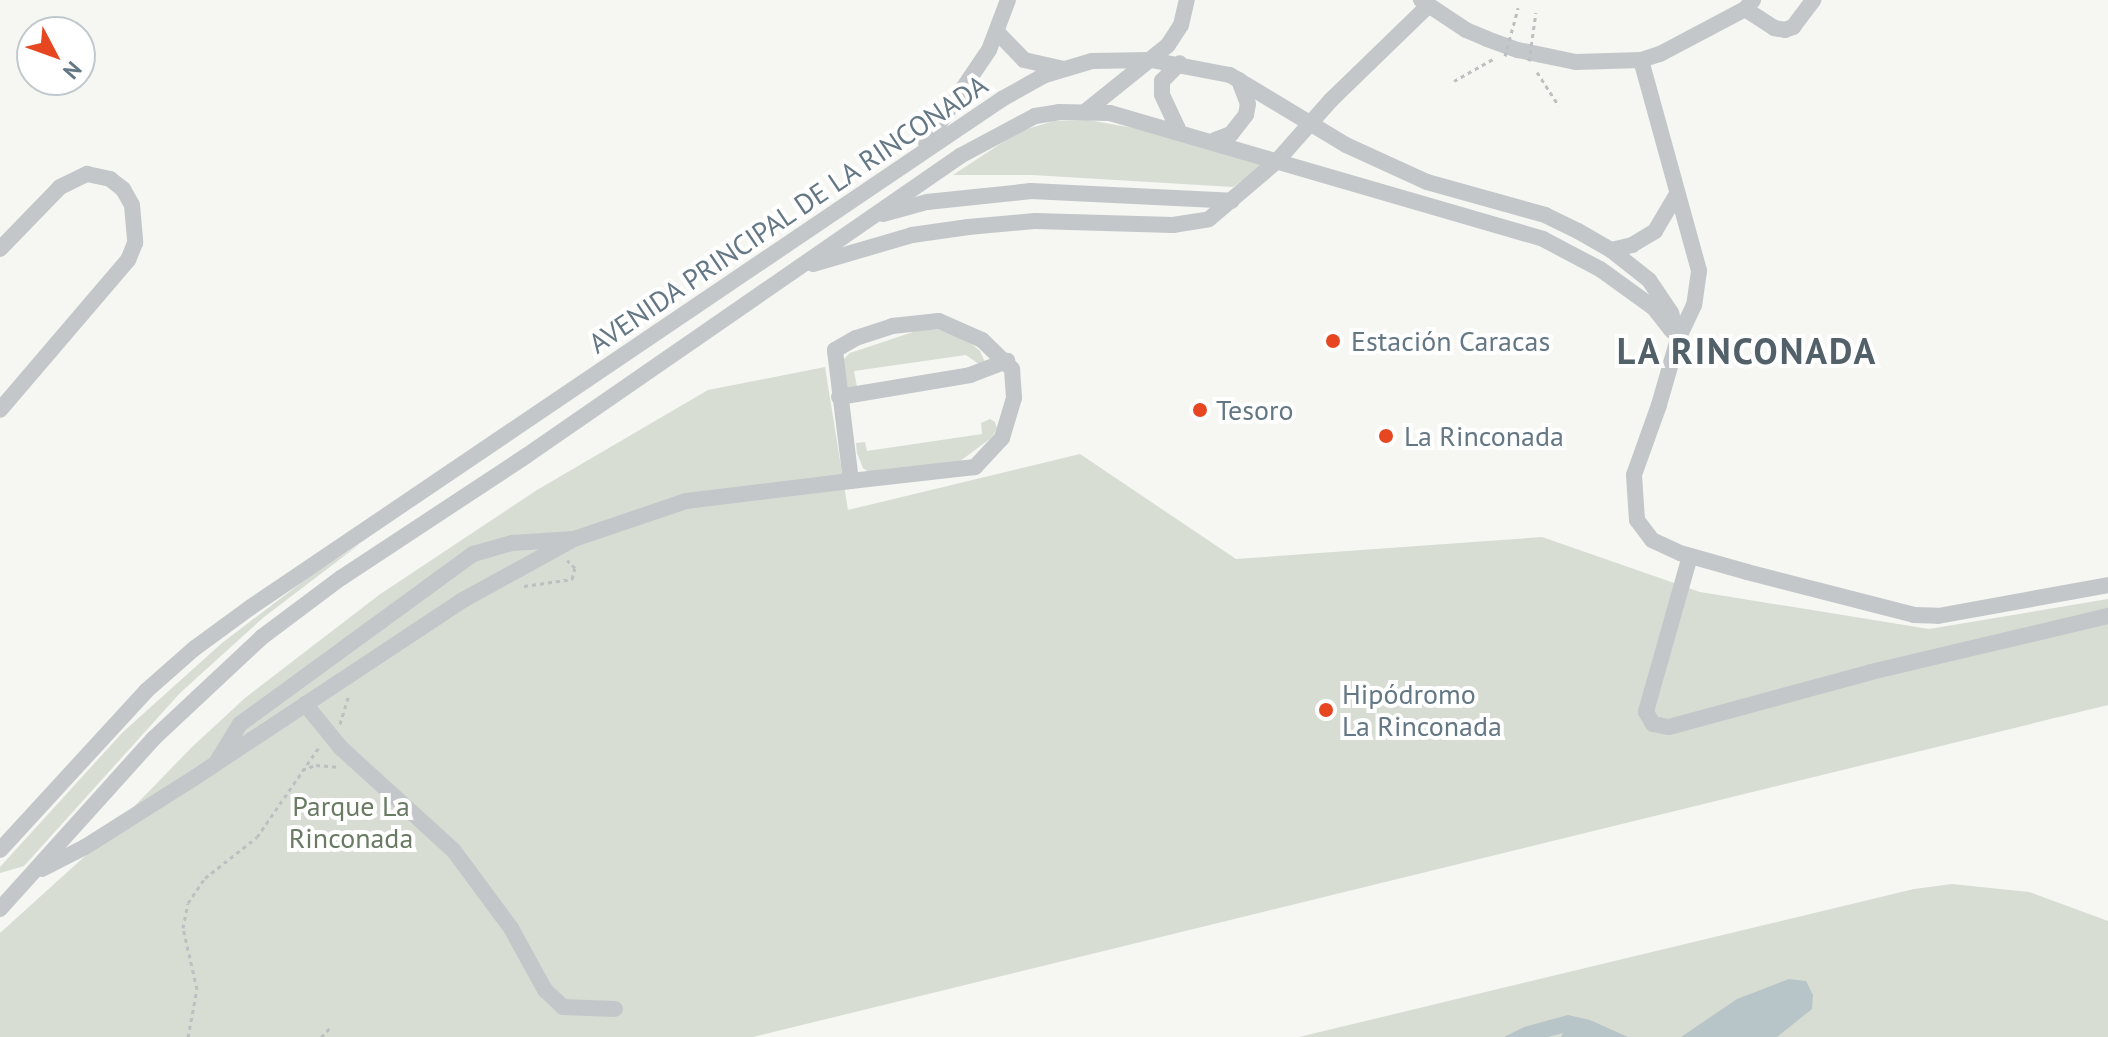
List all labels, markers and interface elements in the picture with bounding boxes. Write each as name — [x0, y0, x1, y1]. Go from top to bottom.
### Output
north arrow — [16, 16, 96, 96]
text: N — [57, 56, 88, 85]
street label: AVENIDA PRINCIPAL DE LA RINCONADA — [581, 67, 995, 361]
place label: Estación Caracas — [1351, 324, 1550, 358]
district label: LA RINCONADA — [1616, 329, 1878, 373]
marker: Estación Caracas — [1322, 330, 1344, 352]
place label: Tesoro — [1216, 393, 1294, 427]
marker: Tesoro — [1191, 401, 1209, 419]
place label: La Rinconada — [1404, 419, 1564, 453]
marker: La Rinconada — [1375, 425, 1397, 447]
place label: Hipódromo La Rinconada — [1342, 677, 1502, 743]
marker: Hipódromo La Rinconada — [1317, 701, 1335, 719]
park label: Parque La Rinconada — [289, 789, 413, 855]

